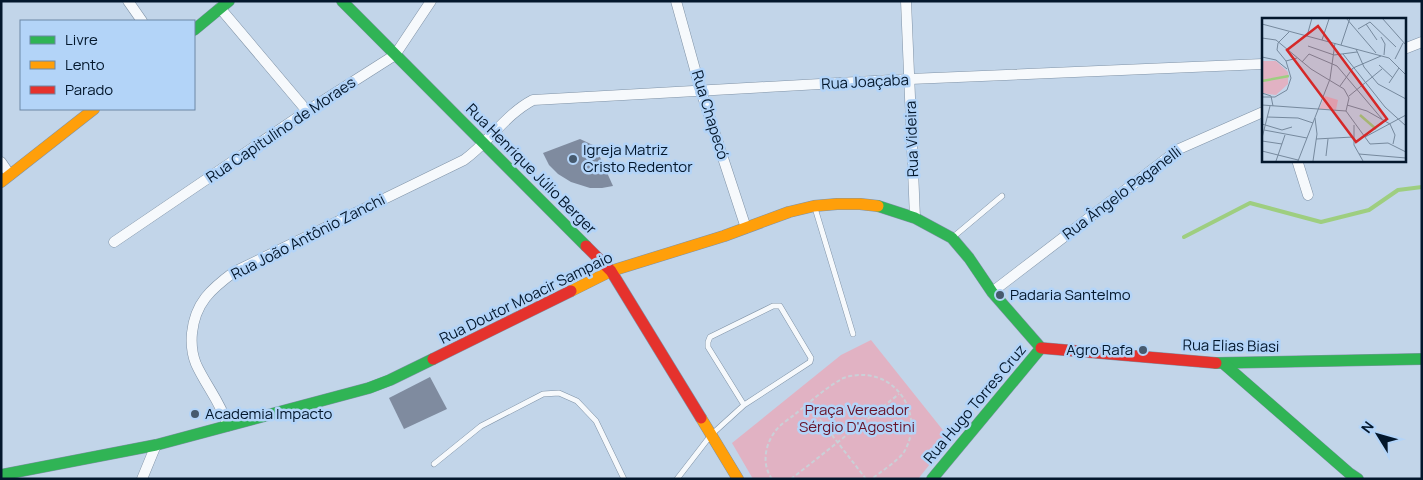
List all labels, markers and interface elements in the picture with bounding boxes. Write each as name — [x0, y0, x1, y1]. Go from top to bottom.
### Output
inset map — [1262, 18, 1406, 161]
legend — [20, 20, 195, 110]
text: Livre — [65, 29, 98, 50]
text: Lento — [65, 54, 105, 75]
street label: Rua Chapecó — [687, 68, 734, 162]
street label: Rua Joaçaba — [821, 69, 909, 94]
street label: Rua Capitulino de Moraes — [202, 72, 360, 188]
text: Parado — [65, 79, 113, 100]
street label: Rua Henrique Júlio Berger — [461, 99, 602, 239]
street label: Rua Videira — [900, 100, 923, 178]
place label: Igreja Matriz Cristo Redentor — [583, 139, 693, 177]
street label: Rua Ângelo Paganelli — [1058, 141, 1185, 244]
marker: Igreja Matriz Cristo Redentor — [567, 153, 579, 165]
street label: Rua João Antônio Zanchi — [227, 189, 388, 285]
street label: Rua Doutor Moacir Sampaio — [436, 246, 616, 349]
place label: Padaria Santelmo — [1010, 284, 1131, 305]
marker: Padaria Santelmo — [994, 289, 1006, 301]
street label: Rua Elias Biasi — [1182, 334, 1280, 357]
place label: Agro Rafa — [1066, 339, 1133, 360]
street label: Rua Hugo Torres Cruz — [919, 340, 1031, 468]
marker: Agro Rafa — [1137, 344, 1149, 356]
park label: Praça Vereador Sérgio D'Agostini — [799, 399, 915, 437]
place label: Academia Impacto — [205, 403, 333, 424]
marker: Academia Impacto — [189, 408, 201, 420]
north arrow — [1353, 410, 1403, 460]
text: N — [1357, 417, 1378, 437]

